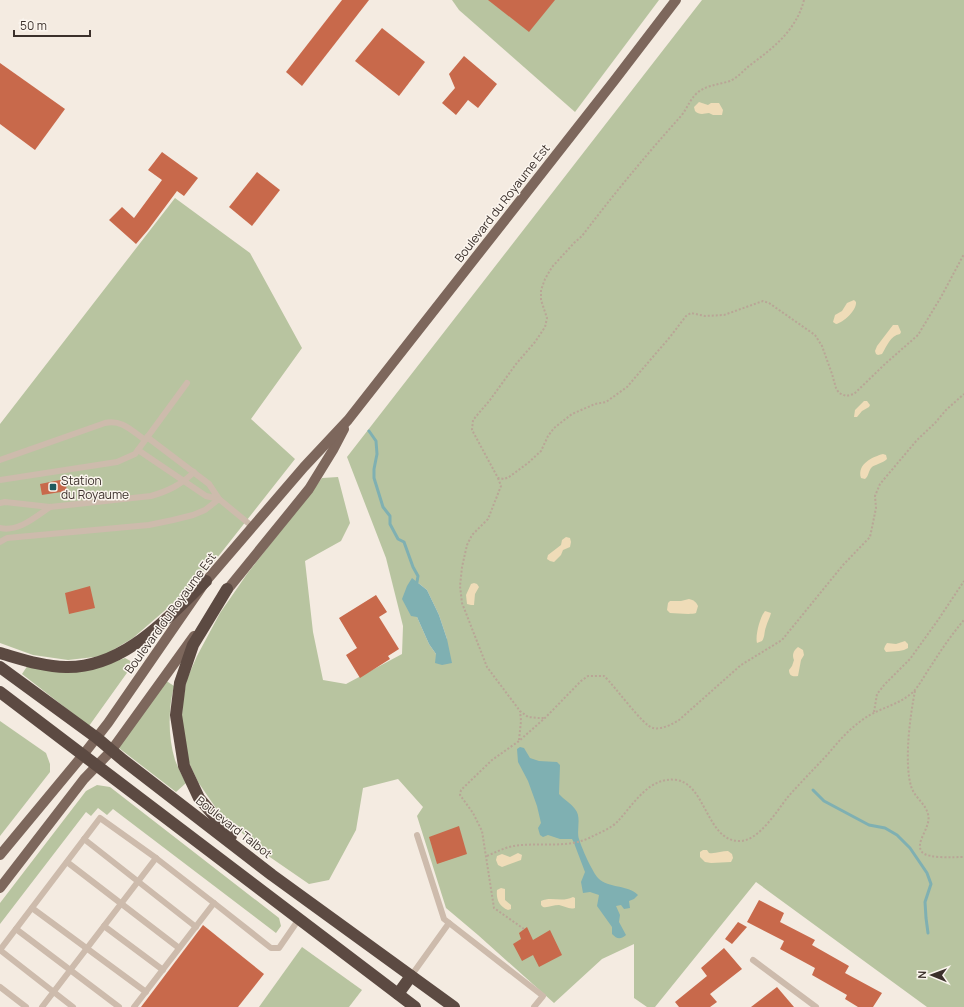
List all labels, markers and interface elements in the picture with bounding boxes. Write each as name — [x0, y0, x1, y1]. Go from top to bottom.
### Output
scale bar — [14, 12, 90, 38]
text: 50 m — [20, 17, 47, 34]
street label: Boulevard du Royaume Est — [450, 140, 554, 266]
place label: Station du Royaume — [61, 472, 129, 503]
marker: Station du Royaume — [48, 482, 58, 492]
street label: Boulevard du Royaume Est — [120, 549, 220, 677]
street label: Boulevard Talbot — [192, 792, 276, 862]
north arrow — [912, 955, 952, 995]
text: N — [914, 971, 929, 979]

